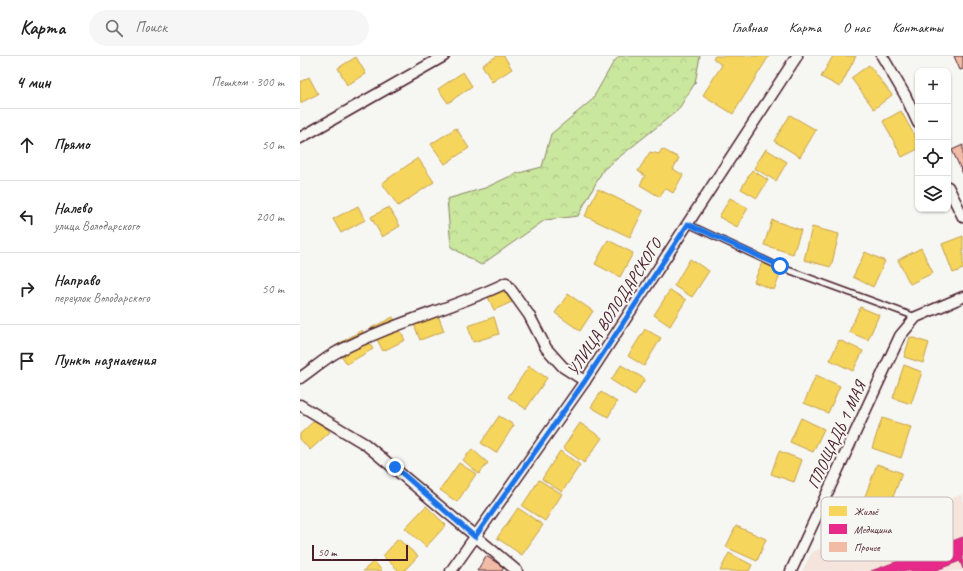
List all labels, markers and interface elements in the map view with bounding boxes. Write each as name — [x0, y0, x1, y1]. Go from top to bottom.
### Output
search box — [89, 10, 369, 46]
text: Карта — [20, 16, 65, 40]
icon: search — [103, 17, 125, 39]
text: Поиск — [135, 18, 167, 37]
text: Главная — [732, 19, 767, 36]
text: Карта — [789, 19, 821, 36]
text: О нас — [843, 19, 870, 36]
text: Контакты — [892, 19, 943, 36]
map controls — [915, 68, 951, 212]
button: + — [915, 68, 951, 104]
text: 4 мин — [16, 72, 51, 93]
text: Пешком · 300 m — [211, 74, 284, 90]
button: − — [915, 104, 951, 140]
icon: ahead — [16, 134, 38, 156]
text: Прямо — [54, 135, 90, 154]
text: 50 m — [262, 137, 284, 153]
button: locate — [915, 140, 951, 176]
button: layers — [915, 176, 951, 212]
text: Налево — [54, 199, 92, 218]
icon: left — [16, 206, 38, 228]
text: 200 m — [256, 209, 284, 225]
text: улица Володарского — [54, 218, 139, 234]
street label: УЛИЦА ВОЛОДАРСКОГО — [562, 234, 667, 380]
route start — [771, 257, 789, 275]
text: Направо — [54, 271, 100, 290]
icon: right — [16, 278, 38, 300]
text: 50 m — [262, 281, 284, 297]
text: переулок Володарского — [54, 290, 150, 306]
icon: arrive — [16, 350, 38, 372]
text: Пункт назначения — [54, 351, 156, 370]
street label: ПЛОЩАДЬ 1 МАЯ — [803, 376, 871, 492]
route end — [386, 458, 404, 476]
legend — [821, 497, 953, 561]
text: Жильё — [854, 504, 880, 518]
text: Медицина — [854, 522, 893, 536]
text: Прочее — [854, 540, 881, 554]
scale bar — [312, 543, 408, 562]
text: 50 m — [318, 545, 337, 559]

